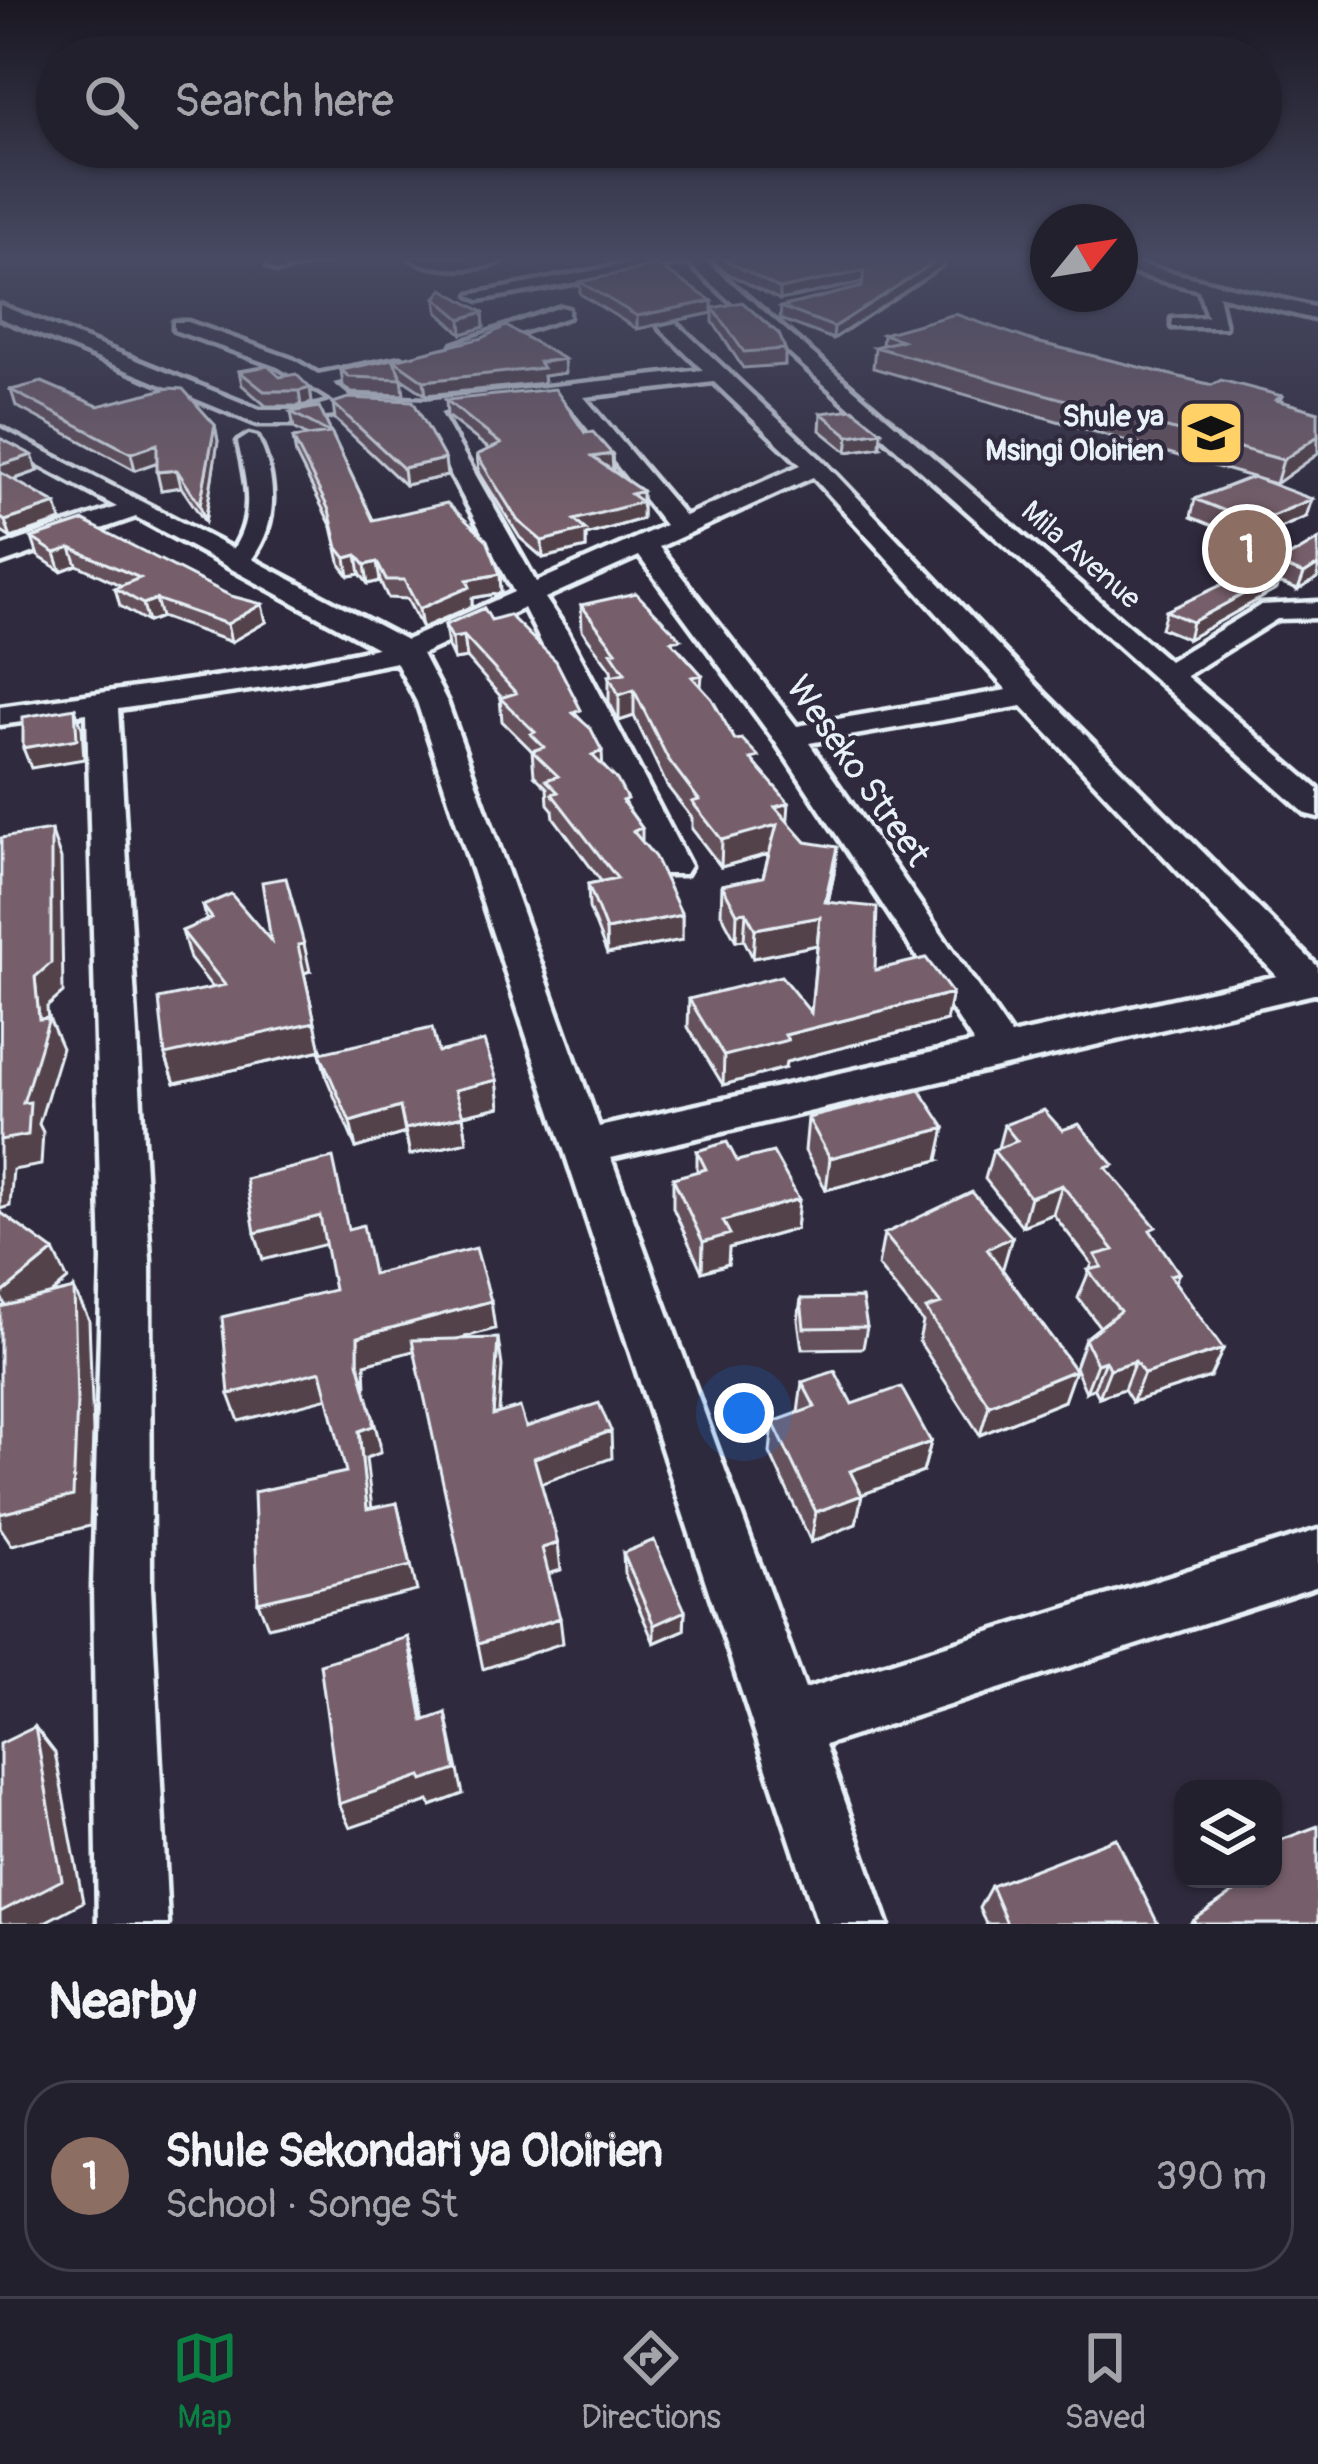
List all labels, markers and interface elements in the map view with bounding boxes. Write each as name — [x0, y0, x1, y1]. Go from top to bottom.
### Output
search box — [36, 36, 1282, 168]
icon: search — [78, 69, 144, 135]
text: Search here — [174, 74, 394, 130]
north arrow — [1030, 204, 1138, 312]
place label: Shule ya Msingi Oloirien — [985, 398, 1164, 469]
school or university icon: Shule ya Msingi Oloirien — [1176, 398, 1246, 468]
street label: Mila Avenue — [1013, 493, 1149, 617]
pin: 1 — [1208, 504, 1286, 594]
street label: Weseko Street — [776, 667, 940, 875]
your location — [714, 1383, 774, 1443]
map controls — [1174, 1780, 1282, 1888]
button: layers — [1174, 1780, 1282, 1888]
text: Nearby — [48, 1970, 196, 2034]
text: Shule Sekondari ya Oloirien — [165, 2124, 663, 2180]
text: 1 — [82, 2152, 98, 2201]
text: 390 m — [1155, 2152, 1267, 2201]
text: School · Songe St — [165, 2180, 458, 2229]
tab: Map — [172, 2325, 238, 2438]
tab: Directions — [581, 2325, 721, 2438]
tab: Saved — [1064, 2325, 1146, 2438]

